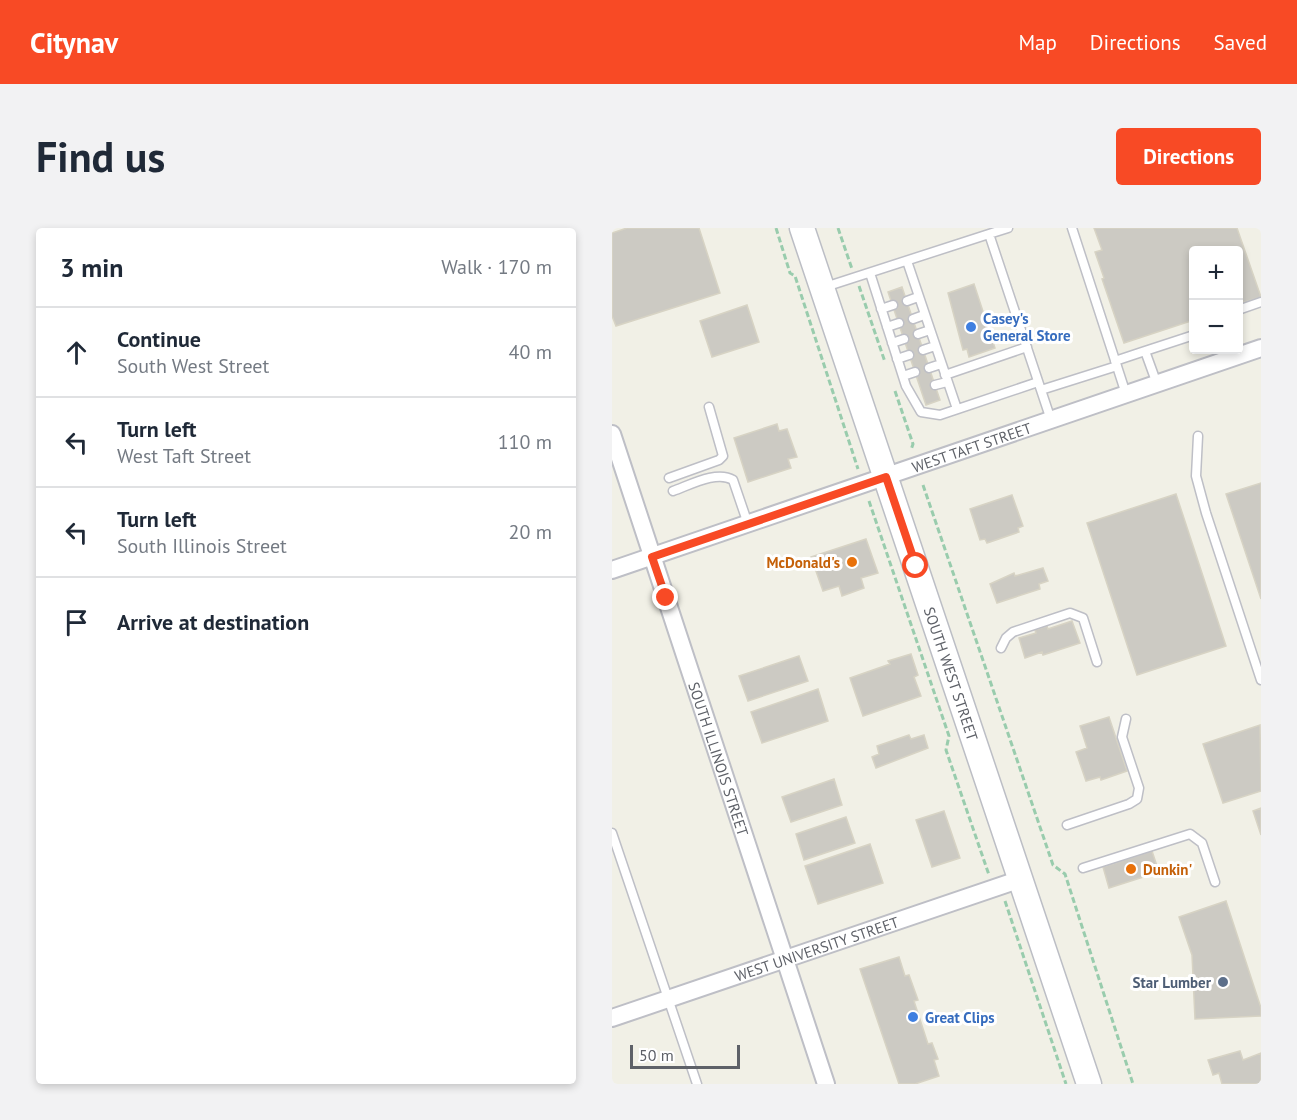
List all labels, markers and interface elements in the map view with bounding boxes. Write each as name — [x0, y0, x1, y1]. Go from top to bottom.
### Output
text: Citynav — [30, 24, 118, 61]
text: Map — [1018, 29, 1057, 56]
text: Directions — [1090, 29, 1181, 56]
text: Saved — [1214, 29, 1267, 56]
button: Directions — [1116, 128, 1261, 185]
text: Find us — [36, 129, 165, 184]
map controls — [1189, 246, 1243, 354]
button: + — [1189, 246, 1243, 300]
text: 3 min — [60, 251, 123, 284]
text: Walk · 170 m — [441, 254, 552, 280]
button: − — [1189, 300, 1243, 354]
place label: Casey's General Store — [983, 309, 1071, 345]
marker: Casey's General Store — [964, 320, 978, 334]
text: Continue — [117, 325, 201, 353]
icon: ahead — [60, 336, 93, 369]
text: 40 m — [509, 339, 552, 365]
text: South West Street — [117, 353, 269, 379]
text: Turn left — [117, 415, 197, 443]
street label: WEST TAFT STREET — [909, 418, 1034, 476]
icon: left — [60, 426, 93, 459]
text: 110 m — [498, 429, 552, 455]
text: West Taft Street — [117, 443, 251, 469]
text: Turn left — [117, 505, 197, 533]
icon: left — [60, 516, 93, 549]
text: 20 m — [509, 519, 552, 545]
text: South Illinois Street — [117, 533, 287, 559]
route start — [902, 552, 928, 578]
place label: McDonald's — [767, 553, 840, 572]
marker: McDonald's — [845, 555, 859, 569]
route end — [652, 584, 678, 610]
street label: SOUTH WEST STREET — [920, 604, 983, 744]
icon: arrive — [60, 606, 93, 639]
text: Arrive at destination — [117, 608, 309, 636]
street label: SOUTH ILLINOIS STREET — [685, 679, 753, 839]
place label: Dunkin' — [1143, 860, 1193, 879]
marker: Dunkin' — [1124, 862, 1138, 876]
street label: WEST UNIVERSITY STREET — [732, 912, 902, 985]
place label: Star Lumber — [1133, 973, 1212, 992]
marker: Star Lumber — [1216, 975, 1230, 989]
place label: Great Clips — [925, 1008, 995, 1027]
marker: Great Clips — [906, 1010, 920, 1024]
scale bar — [630, 1042, 740, 1070]
text: 50 m — [639, 1045, 674, 1065]

